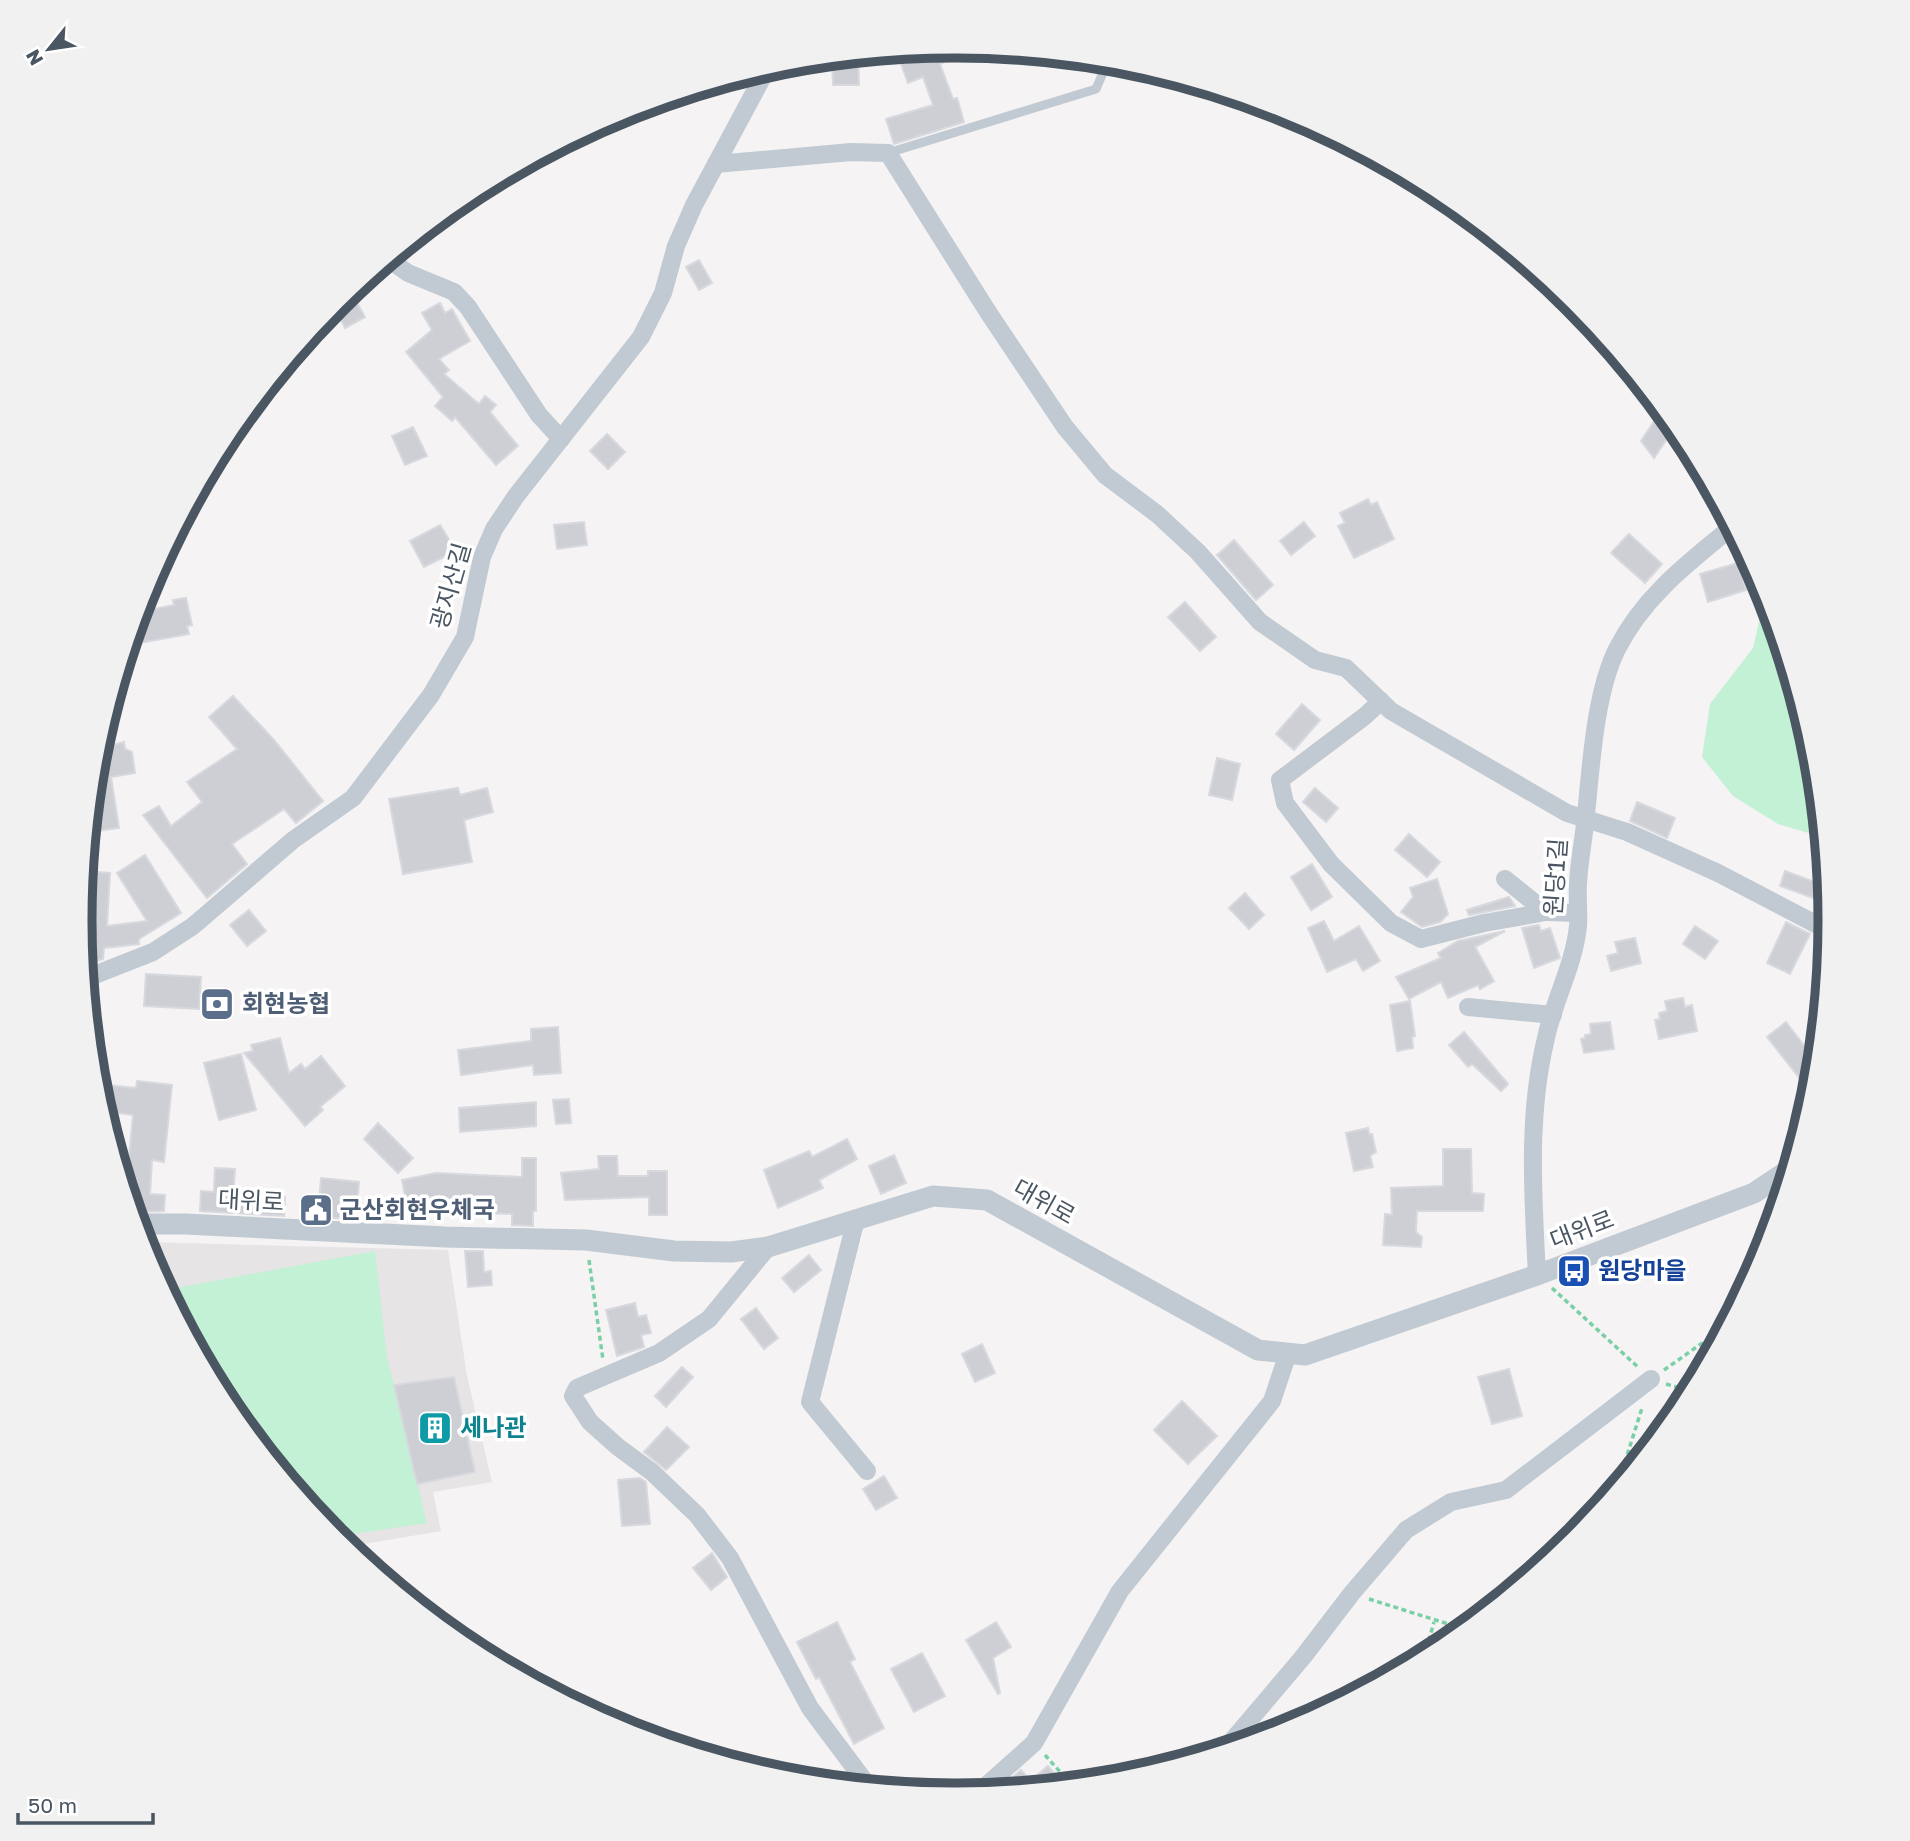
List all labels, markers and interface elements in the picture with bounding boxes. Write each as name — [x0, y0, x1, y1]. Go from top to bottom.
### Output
north arrow — [14, 14, 84, 84]
text: N — [20, 46, 47, 70]
street label: 광지산길 — [423, 539, 476, 632]
street label: 원당1길 — [1537, 837, 1572, 917]
bank icon: 회현농협 — [198, 985, 236, 1023]
place label: 회현농협 — [242, 988, 330, 1017]
street label: 대위로 — [1009, 1172, 1081, 1229]
street label: 대위로 — [217, 1183, 285, 1216]
public building icon: 군산회현우체국 — [297, 1191, 335, 1229]
place label: 군산회현우체국 — [340, 1194, 495, 1223]
street label: 대위로 — [1545, 1203, 1618, 1254]
bus stop icon: 원당마을 — [1555, 1252, 1593, 1290]
place label: 원당마을 — [1598, 1255, 1686, 1284]
building icon: 세나관 — [416, 1409, 454, 1447]
place label: 세나관 — [460, 1412, 526, 1441]
scale bar — [18, 1782, 152, 1826]
text: 50 m — [28, 1792, 77, 1818]

